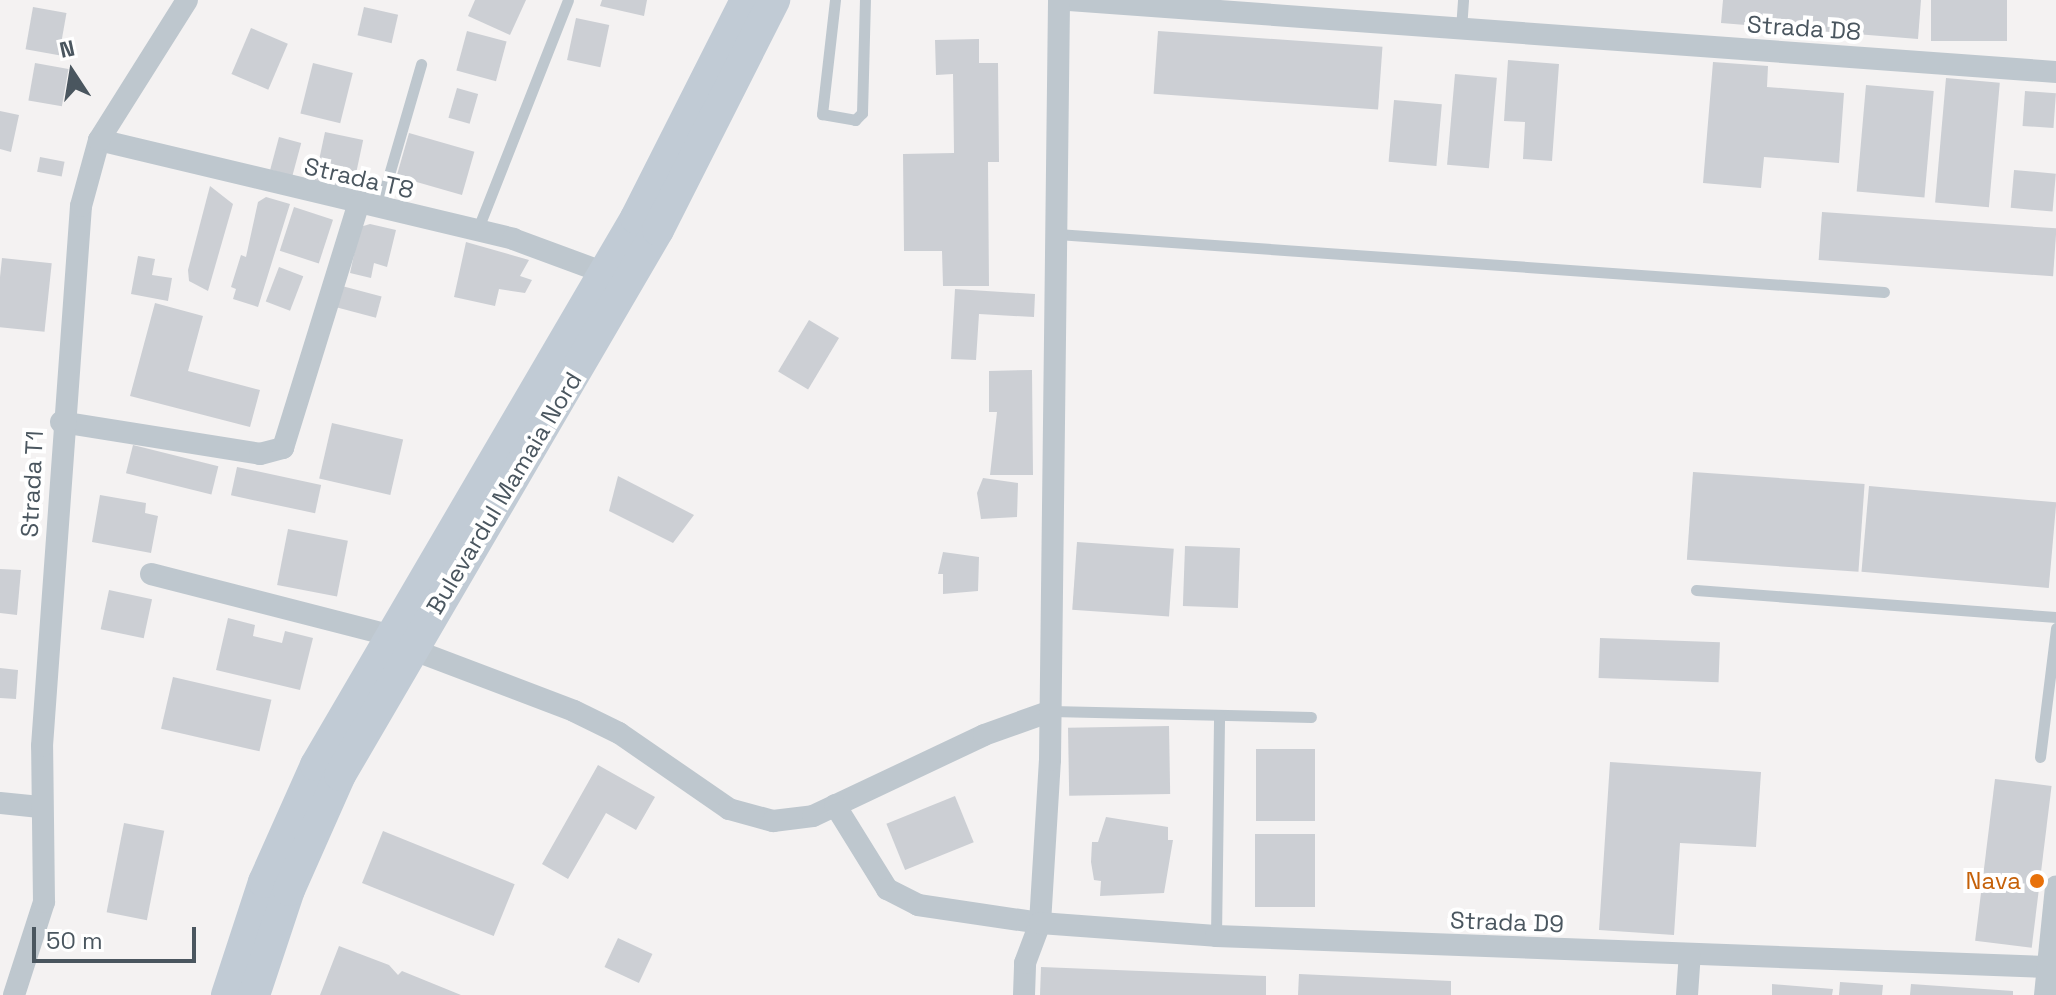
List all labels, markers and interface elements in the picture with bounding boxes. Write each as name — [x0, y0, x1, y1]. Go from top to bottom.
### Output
street label: Strada D8 — [1746, 10, 1862, 46]
north arrow — [32, 32, 112, 112]
text: N — [57, 33, 77, 64]
street label: Strada T8 — [301, 151, 417, 205]
street label: Bulevardul Mamaia Nord — [420, 367, 588, 619]
street label: Strada T1 — [15, 430, 49, 538]
place label: Nava — [1966, 867, 2021, 895]
marker: Nava — [2028, 872, 2046, 890]
street label: Strada D9 — [1450, 906, 1564, 938]
scale bar — [36, 911, 200, 961]
text: 50 m — [46, 925, 103, 956]

